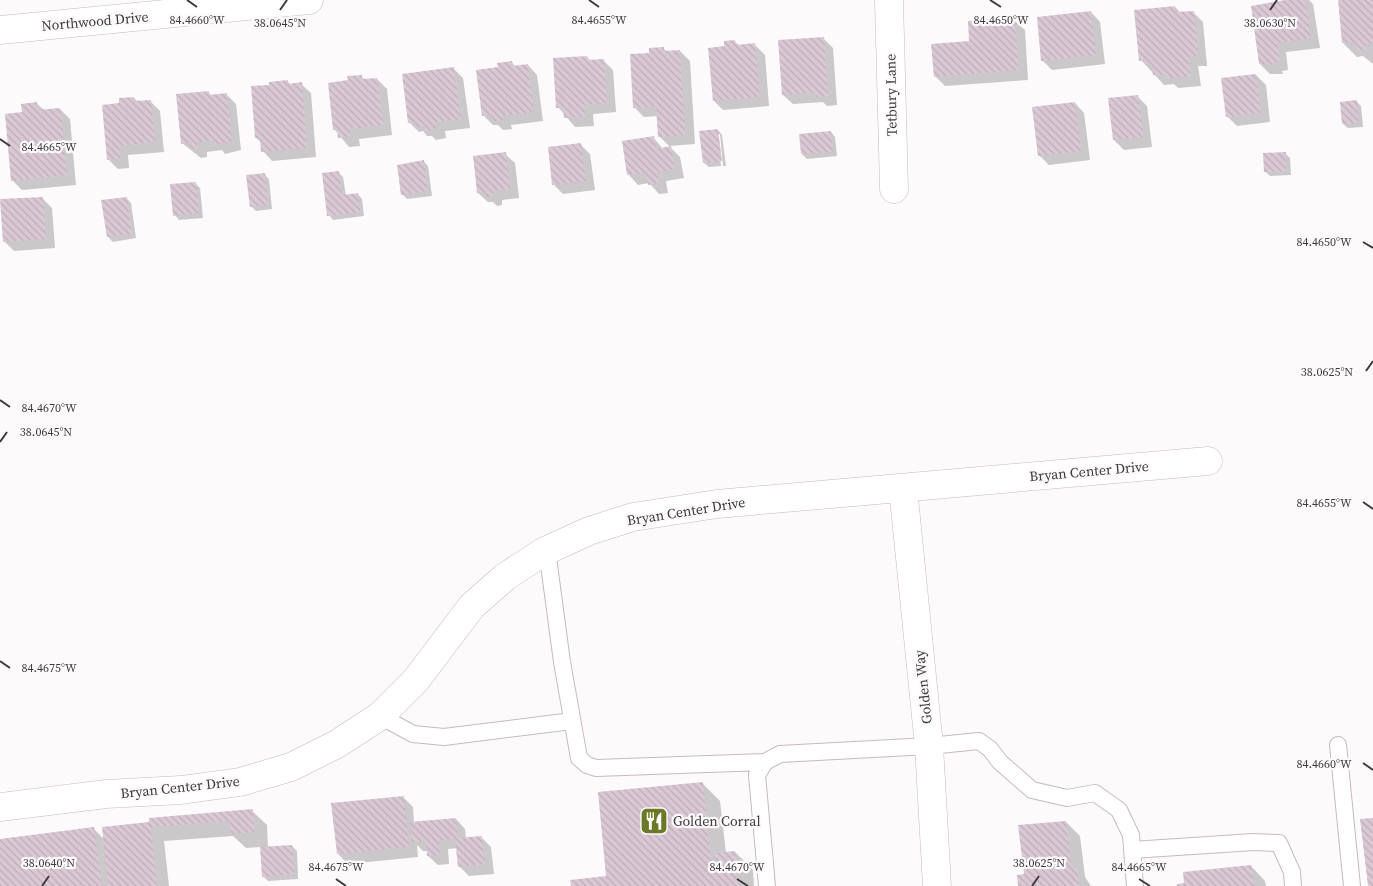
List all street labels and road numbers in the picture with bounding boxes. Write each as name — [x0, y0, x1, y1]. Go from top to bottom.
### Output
street label: Northwood Drive — [41, 6, 149, 36]
street label: Tetbury Lane — [880, 53, 902, 137]
street label: Bryan Center Drive — [1029, 456, 1149, 486]
street label: Bryan Center Drive — [625, 492, 747, 530]
street label: Golden Way — [909, 648, 937, 725]
street label: Bryan Center Drive — [119, 771, 241, 803]

